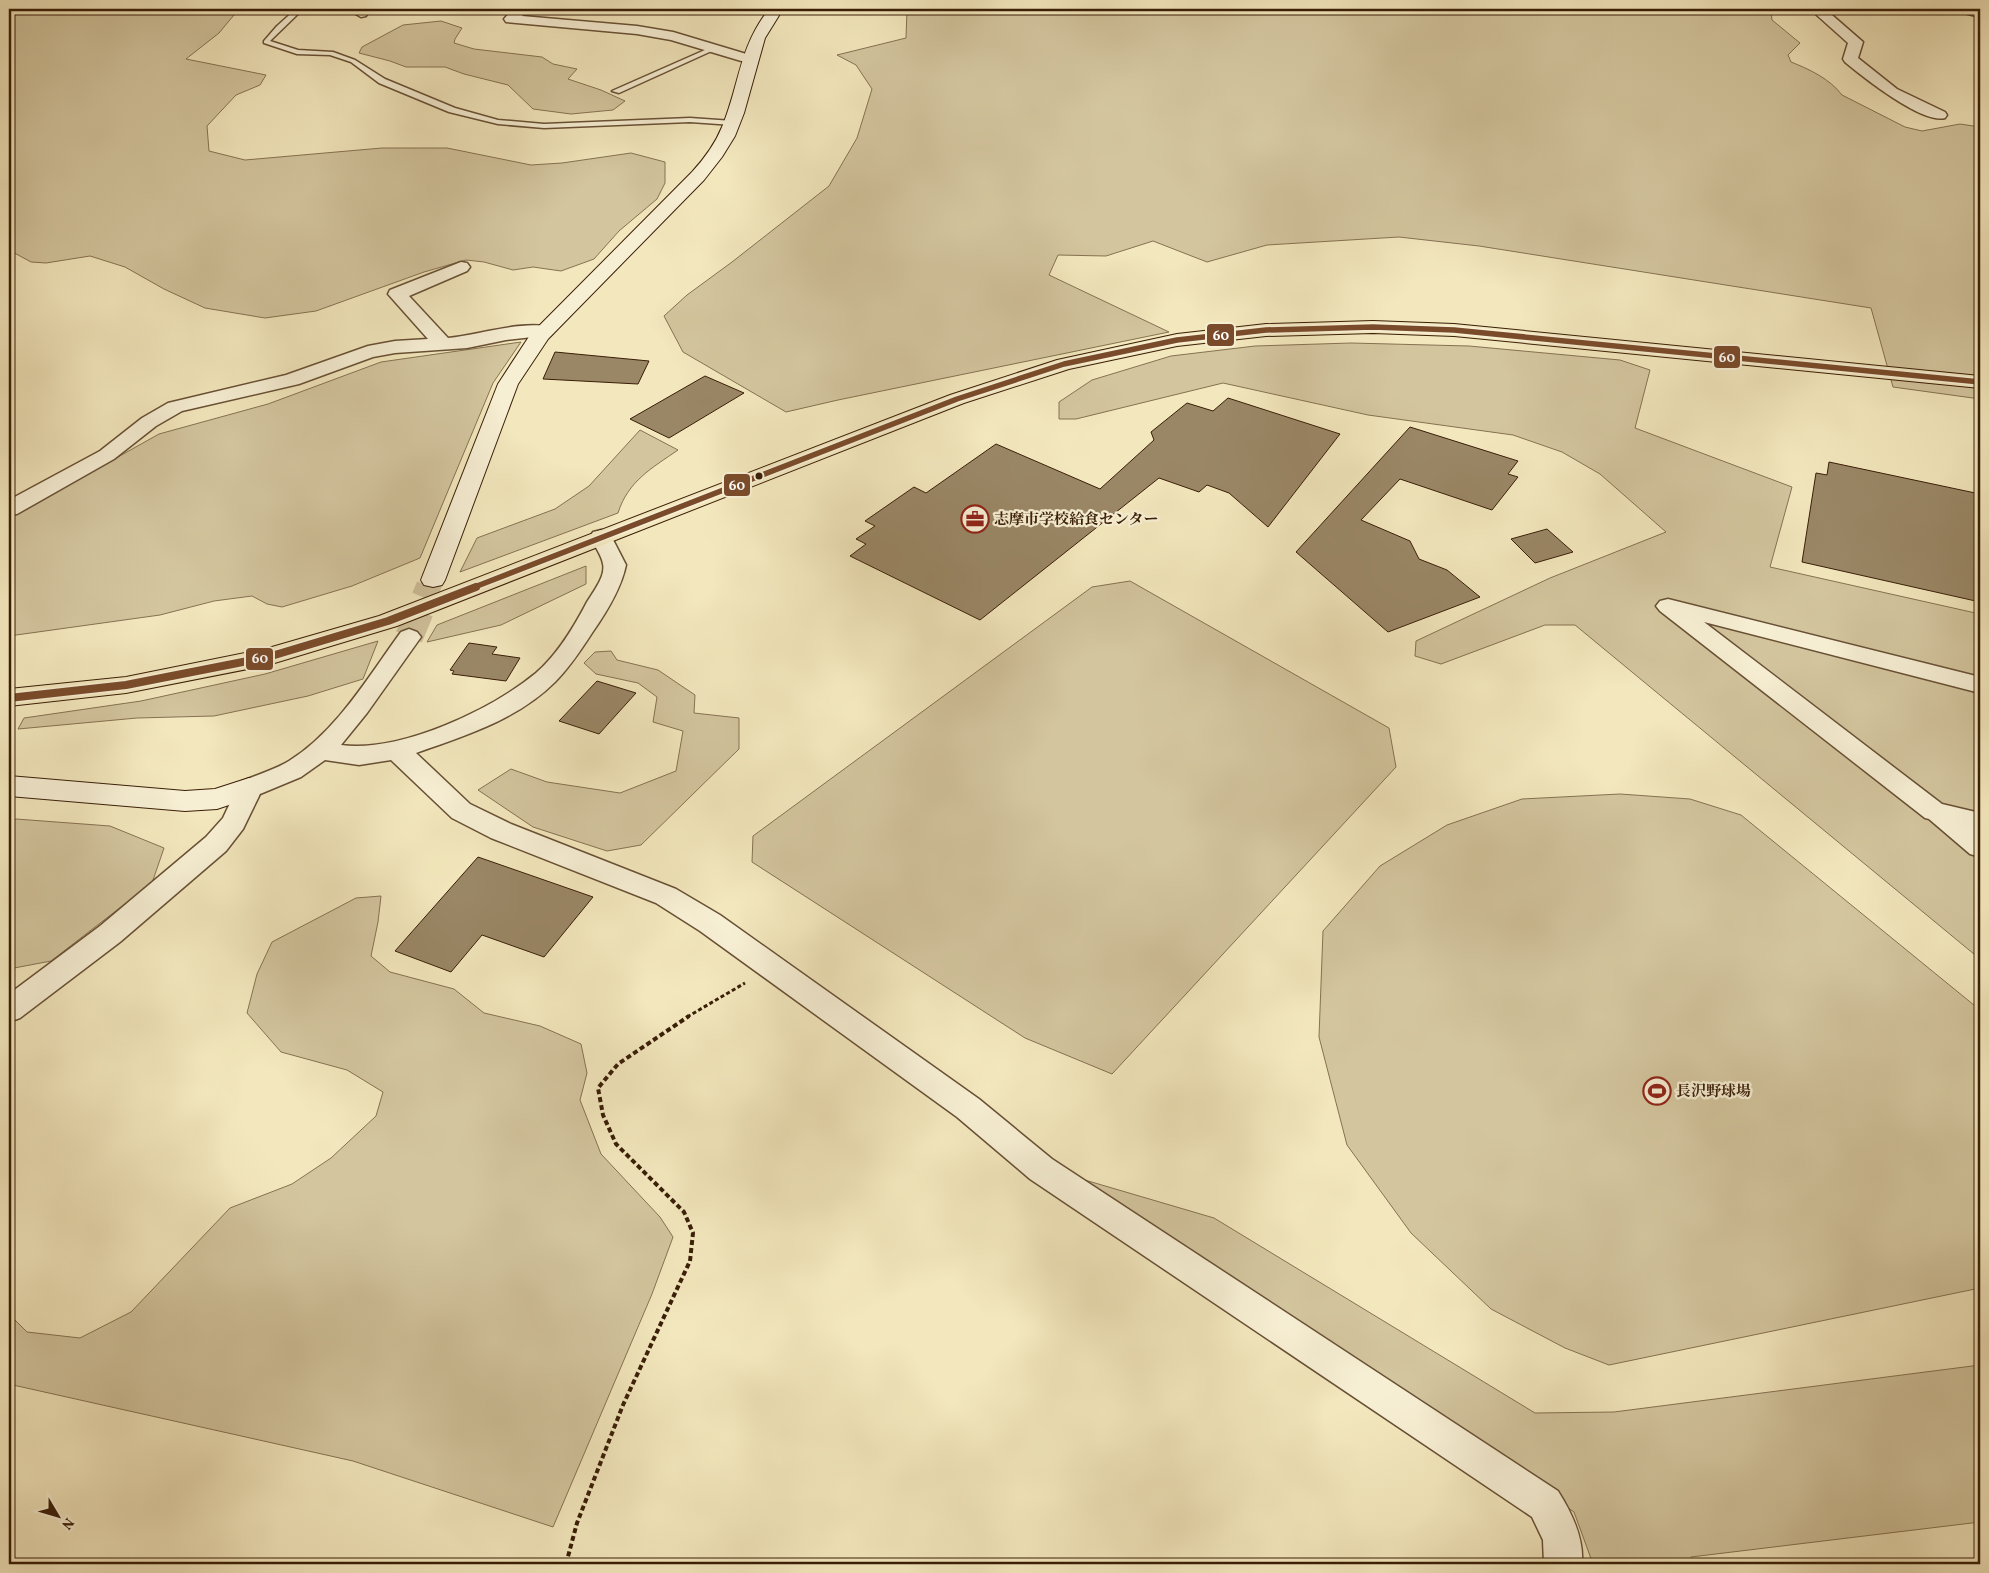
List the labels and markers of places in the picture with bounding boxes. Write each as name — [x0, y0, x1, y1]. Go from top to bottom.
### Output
unlabelled marker — [754, 471, 764, 481]
office icon: 志摩市学校給食センター — [960, 504, 990, 534]
place label: 志摩市学校給食センター — [994, 510, 1158, 531]
sports icon: 長沢野球場 — [1642, 1076, 1672, 1106]
place label: 長沢野球場 — [1676, 1082, 1751, 1103]

